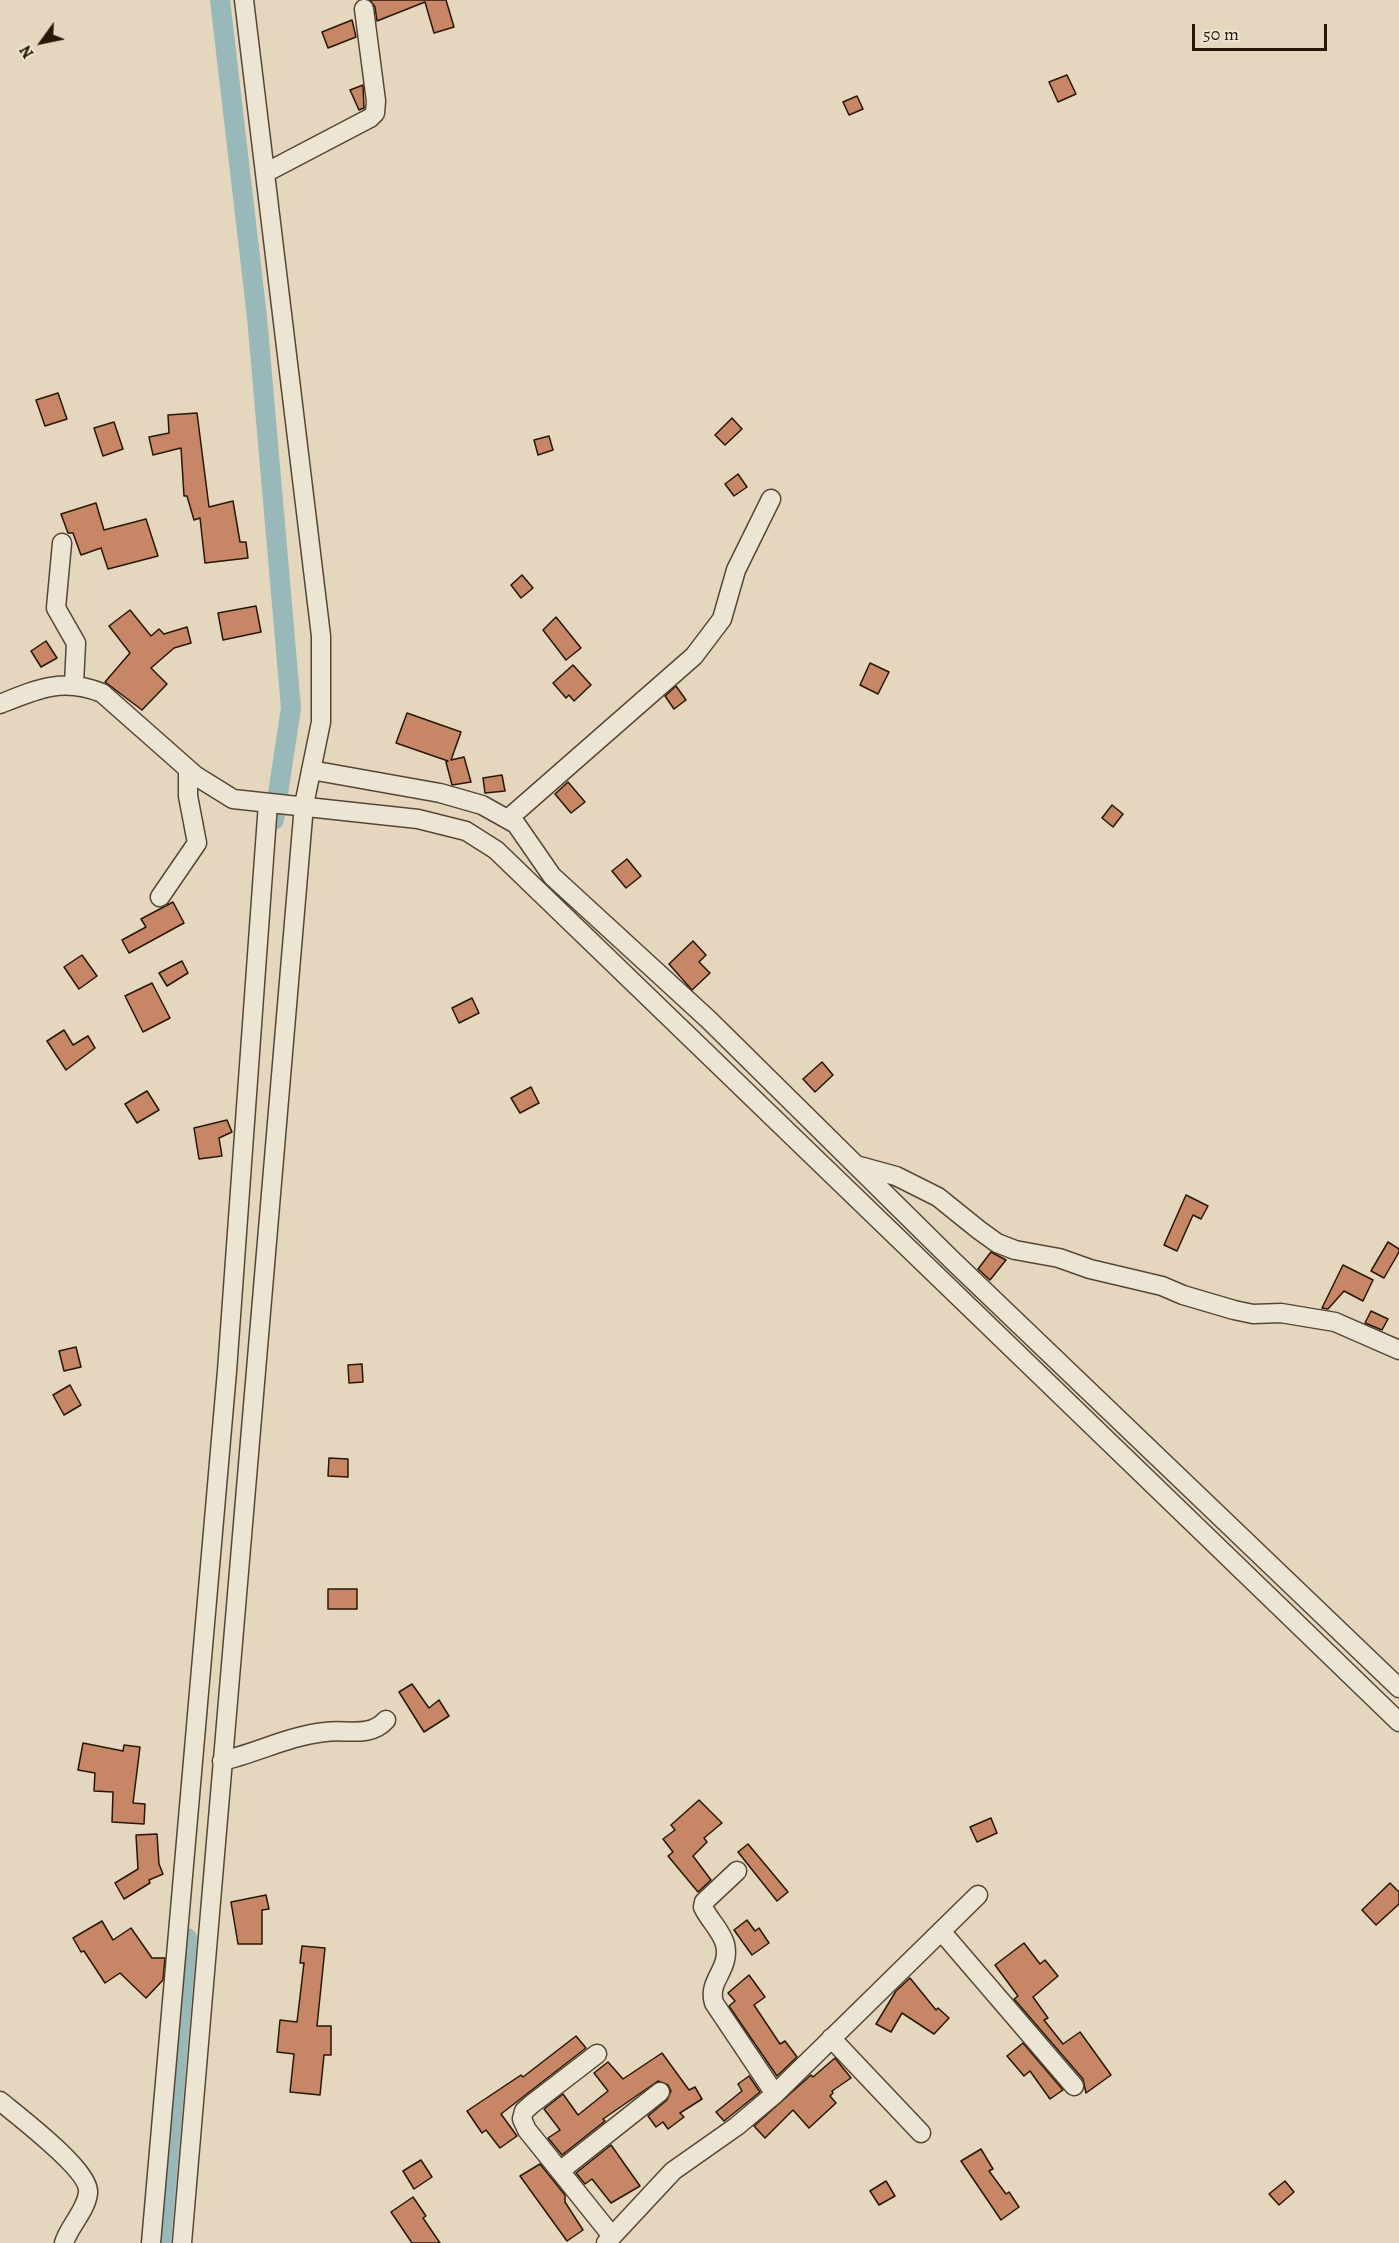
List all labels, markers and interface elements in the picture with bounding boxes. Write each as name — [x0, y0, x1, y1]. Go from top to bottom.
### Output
north arrow — [12, 12, 72, 72]
scale bar — [1195, 12, 1330, 50]
text: 50 m — [1203, 22, 1239, 46]
text: N — [15, 41, 39, 63]

